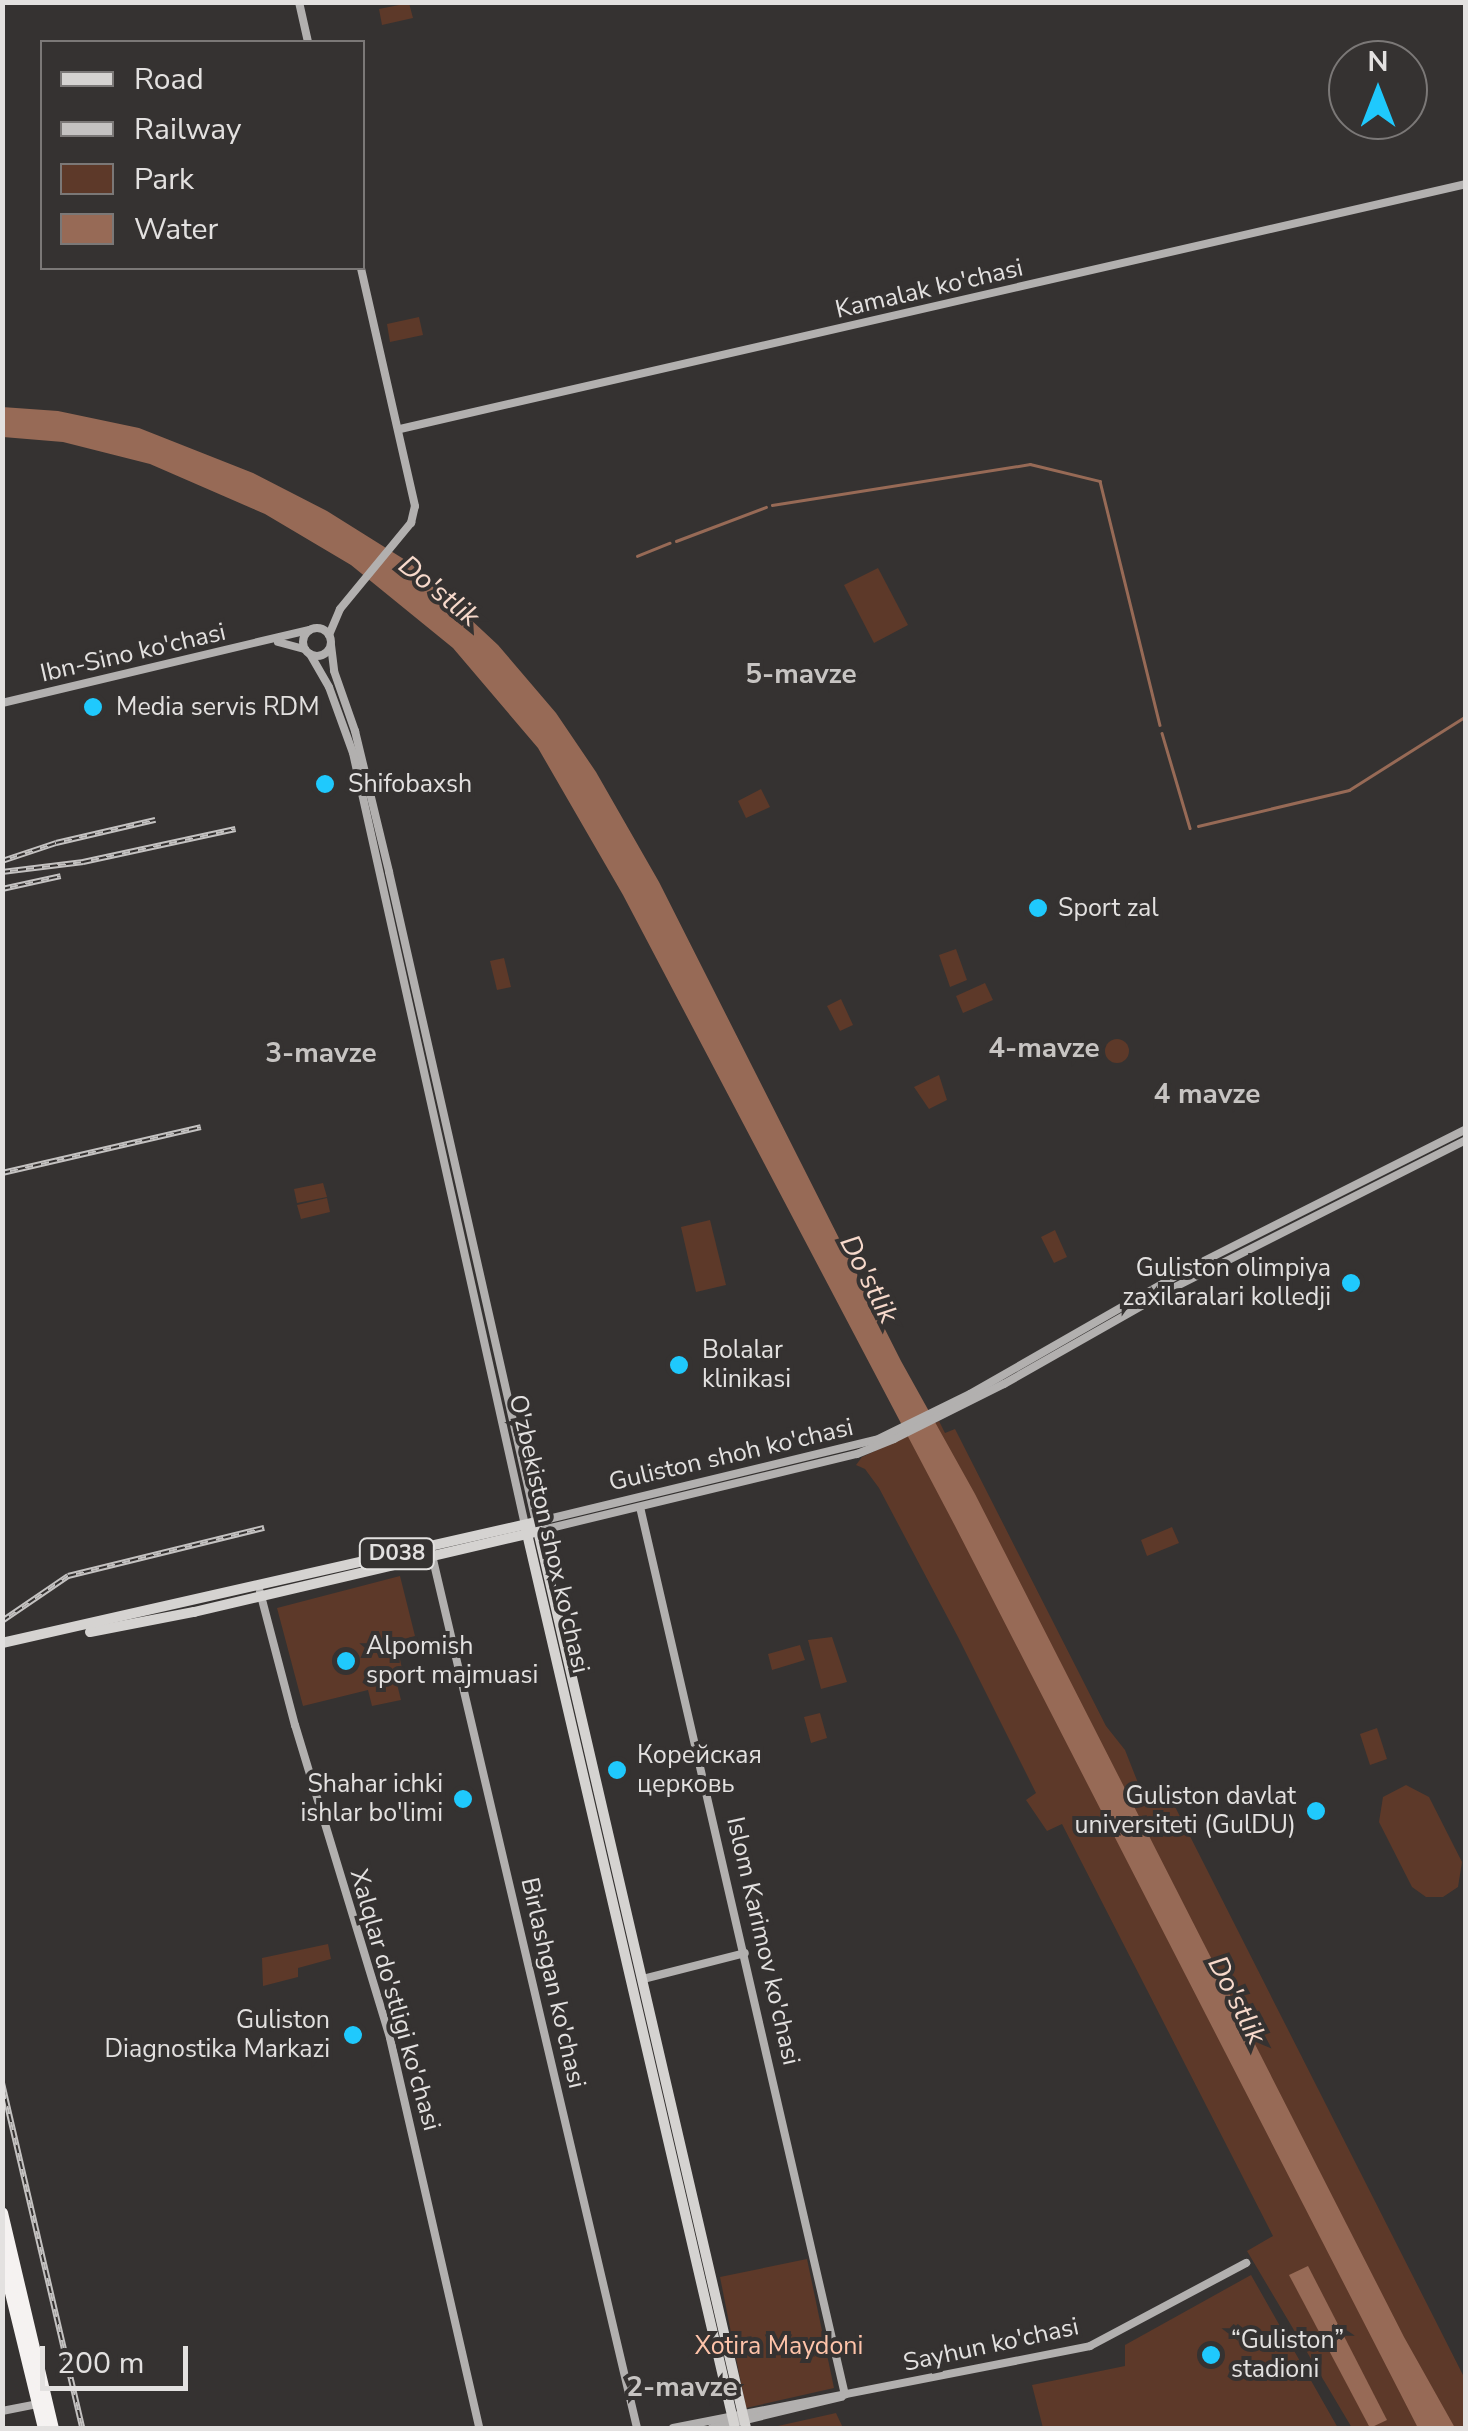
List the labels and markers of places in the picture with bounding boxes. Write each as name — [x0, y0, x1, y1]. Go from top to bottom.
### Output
place label: Media servis RDM — [116, 692, 320, 722]
marker: Media servis RDM — [80, 694, 106, 720]
place label: Shifobaxsh — [348, 769, 472, 799]
marker: Shifobaxsh — [312, 771, 338, 797]
place label: Sport zal — [1058, 893, 1159, 923]
marker: Sport zal — [1027, 897, 1049, 919]
place label: Guliston olimpiya zaxilaralari kolledji — [1122, 1254, 1331, 1313]
marker: Guliston olimpiya zaxilaralari kolledji — [1340, 1272, 1362, 1294]
place label: Bolalar klinikasi — [702, 1336, 791, 1395]
marker: Bolalar klinikasi — [666, 1352, 692, 1378]
place label: Alpomish sport majmuasi — [366, 1632, 538, 1691]
marker: Alpomish sport majmuasi — [335, 1650, 357, 1672]
place label: Корейская церковь — [637, 1741, 762, 1800]
marker: Корейская церковь — [606, 1759, 628, 1781]
place label: Shahar ichki ishlar bo'limi — [301, 1770, 443, 1829]
place label: Guliston davlat universiteti (GulDU) — [1074, 1782, 1296, 1841]
marker: Shahar ichki ishlar bo'limi — [452, 1788, 474, 1810]
marker: Guliston davlat universiteti (GulDU) — [1305, 1800, 1327, 1822]
place label: Guliston Diagnostika Markazi — [105, 2006, 330, 2065]
marker: Guliston Diagnostika Markazi — [340, 2022, 366, 2048]
place label: “Guliston” stadioni — [1231, 2326, 1344, 2385]
marker: “Guliston” stadioni — [1200, 2344, 1222, 2366]

